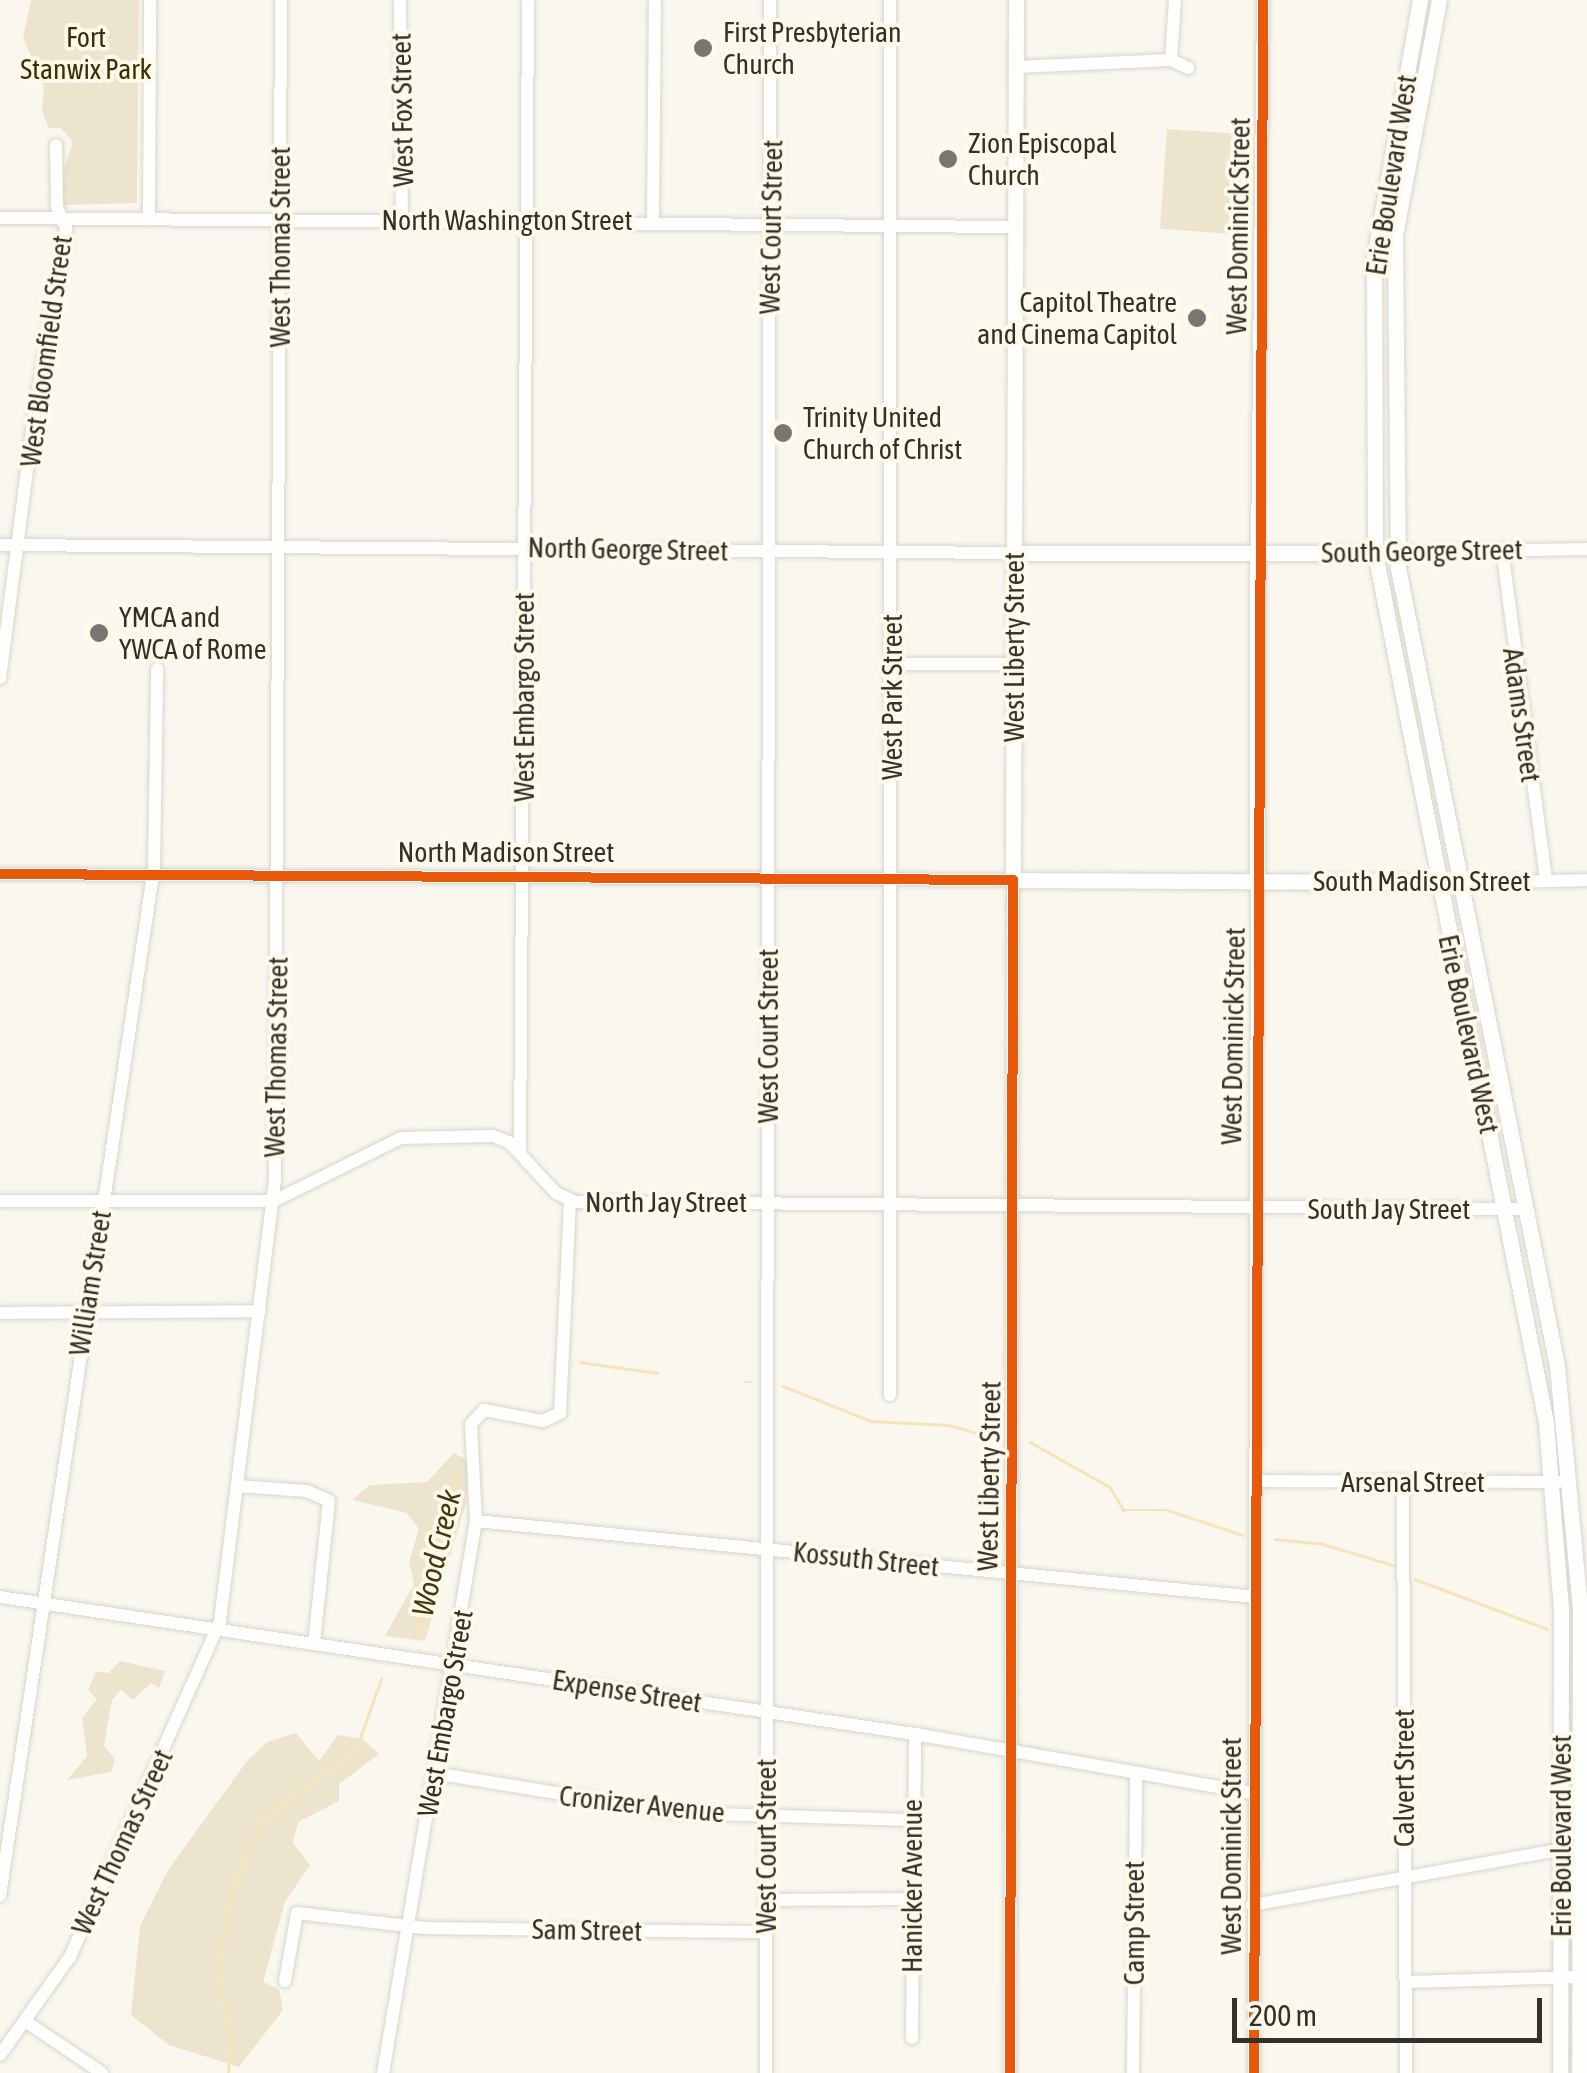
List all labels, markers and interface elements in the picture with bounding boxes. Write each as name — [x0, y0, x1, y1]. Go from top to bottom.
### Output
place label: First Presbyterian Church — [723, 15, 902, 81]
park label: Fort Stanwix Park — [20, 20, 152, 86]
street label: West Fox Street — [384, 33, 420, 187]
marker: First Presbyterian Church — [692, 37, 714, 59]
street label: Erie Boulevard West — [1359, 72, 1423, 278]
street label: West Dominick Street — [1219, 117, 1257, 335]
place label: Zion Episcopal Church — [968, 126, 1116, 192]
street label: West Court Street — [753, 139, 789, 315]
street label: West Thomas Street — [263, 147, 297, 347]
marker: Zion Episcopal Church — [937, 148, 959, 170]
street label: North Washington Street — [382, 203, 632, 237]
street label: West Bloomfield Street — [13, 233, 79, 469]
place label: Capitol Theatre and Cinema Capitol — [977, 285, 1177, 351]
marker: Capitol Theatre and Cinema Capitol — [1186, 307, 1208, 329]
place label: Trinity United Church of Christ — [803, 400, 962, 466]
marker: Trinity United Church of Christ — [772, 422, 794, 444]
street label: North George Street — [527, 530, 729, 568]
street label: South George Street — [1321, 532, 1523, 570]
street label: West Liberty Street — [997, 552, 1031, 742]
street label: West Embargo Street — [507, 592, 541, 802]
place label: YMCA and YWCA of Rome — [119, 600, 266, 666]
street label: West Park Street — [875, 614, 909, 780]
marker: YMCA and YWCA of Rome — [88, 622, 110, 644]
street label: Adams Street — [1496, 646, 1548, 784]
street label: North Madison Street — [398, 835, 614, 869]
street label: South Madison Street — [1313, 864, 1531, 898]
street label: West Dominick Street — [1214, 927, 1252, 1145]
street label: Erie Boulevard West — [1432, 931, 1506, 1137]
street label: West Court Street — [751, 949, 785, 1123]
street label: West Thomas Street — [257, 956, 295, 1158]
street label: North Jay Street — [585, 1185, 747, 1219]
street label: South Jay Street — [1308, 1192, 1470, 1226]
street label: William Street — [62, 1208, 118, 1358]
street label: West Liberty Street — [971, 1381, 1007, 1571]
street label: Arsenal Street — [1341, 1465, 1485, 1499]
water label: Wood Creek — [404, 1486, 468, 1620]
street label: Kossuth Street — [791, 1535, 941, 1583]
street label: West Embargo Street — [410, 1607, 480, 1819]
street label: Expense Street — [550, 1663, 704, 1719]
street label: Calvert Street — [1387, 1709, 1421, 1847]
street label: Erie Boulevard West — [1544, 1735, 1578, 1937]
street label: West Dominick Street — [1214, 1737, 1248, 1955]
street label: West Thomas Street — [64, 1744, 180, 1940]
street label: West Court Street — [749, 1759, 783, 1933]
street label: Cronizer Avenue — [558, 1779, 726, 1829]
street label: Hanicker Avenue — [895, 1799, 929, 1973]
street label: Camp Street — [1117, 1861, 1151, 1985]
street label: Sam Street — [532, 1912, 642, 1948]
scale bar — [1237, 1978, 1547, 2040]
text: 200 m — [1249, 1998, 1317, 2032]

